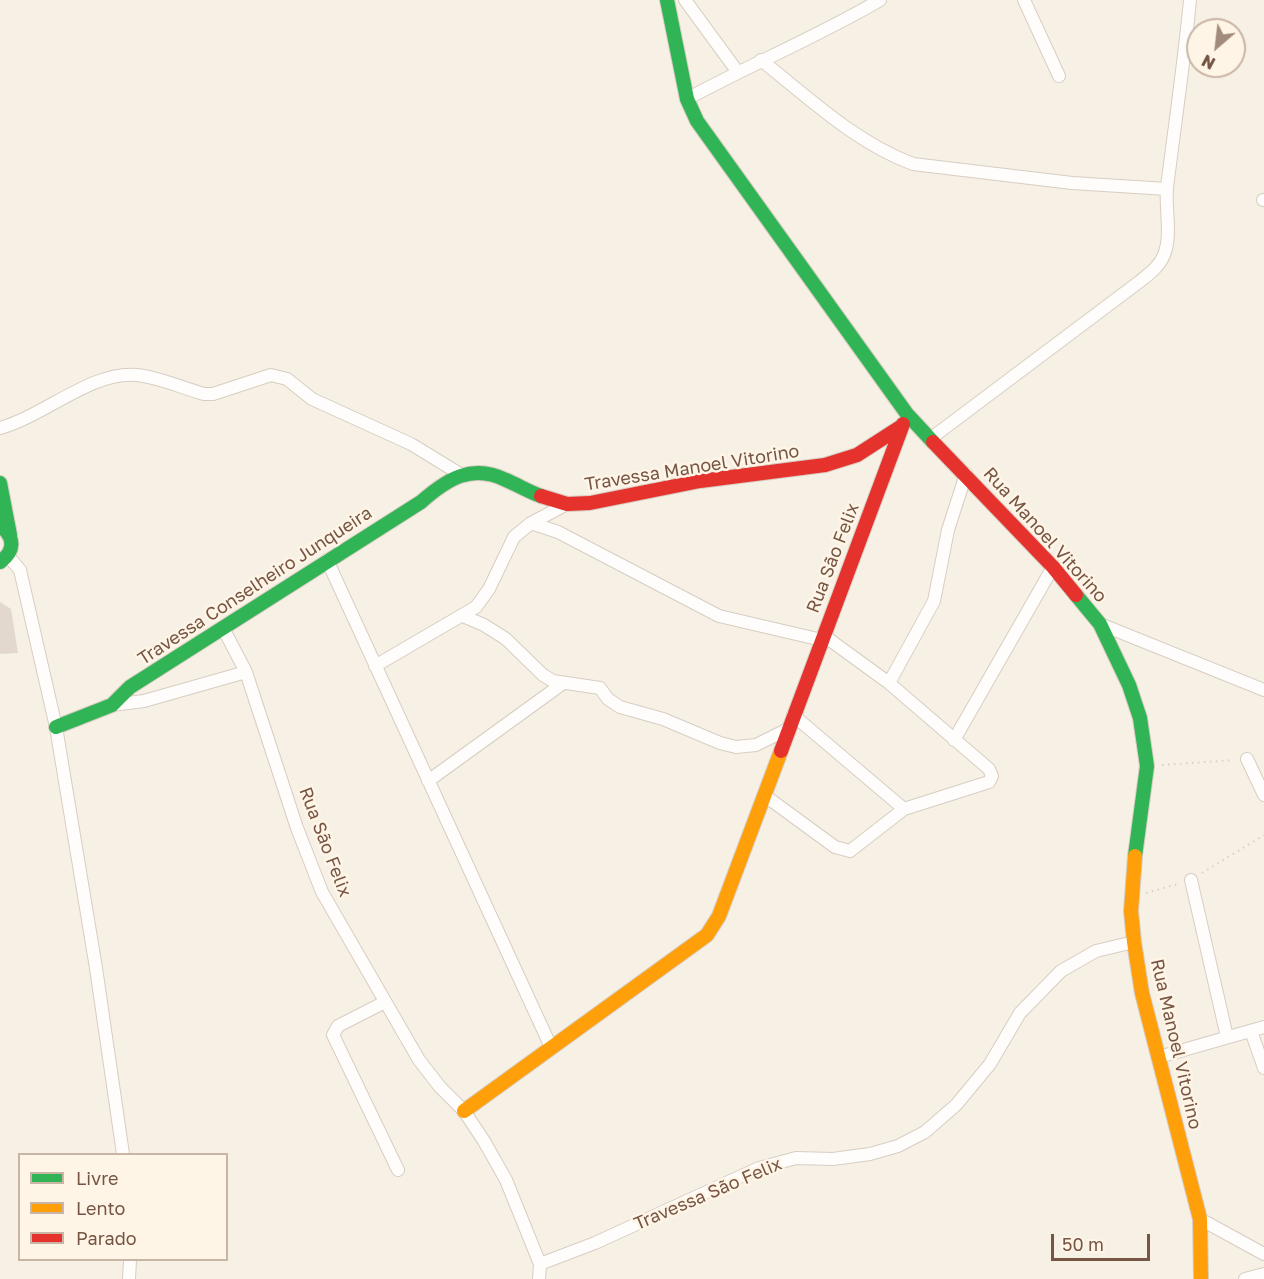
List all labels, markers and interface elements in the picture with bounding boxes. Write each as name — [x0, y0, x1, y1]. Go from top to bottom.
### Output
north arrow — [1186, 18, 1246, 78]
text: N — [1198, 50, 1219, 74]
street label: Travessa Manoel Vitorino — [583, 440, 801, 496]
street label: Rua Manoel Vitorino — [979, 463, 1111, 607]
street label: Rua São Felix — [802, 500, 864, 616]
street label: Travessa Conselheiro Junqueira — [134, 502, 376, 670]
street label: Rua São Felix — [294, 784, 356, 900]
street label: Rua Manoel Vitorino — [1146, 957, 1206, 1131]
legend — [18, 1153, 228, 1261]
street label: Travessa São Felix — [631, 1153, 785, 1235]
text: Livre — [76, 1167, 118, 1189]
text: Lento — [76, 1197, 125, 1219]
scale bar — [1054, 1222, 1153, 1260]
text: Parado — [76, 1227, 137, 1249]
text: 50 m — [1062, 1233, 1104, 1255]

